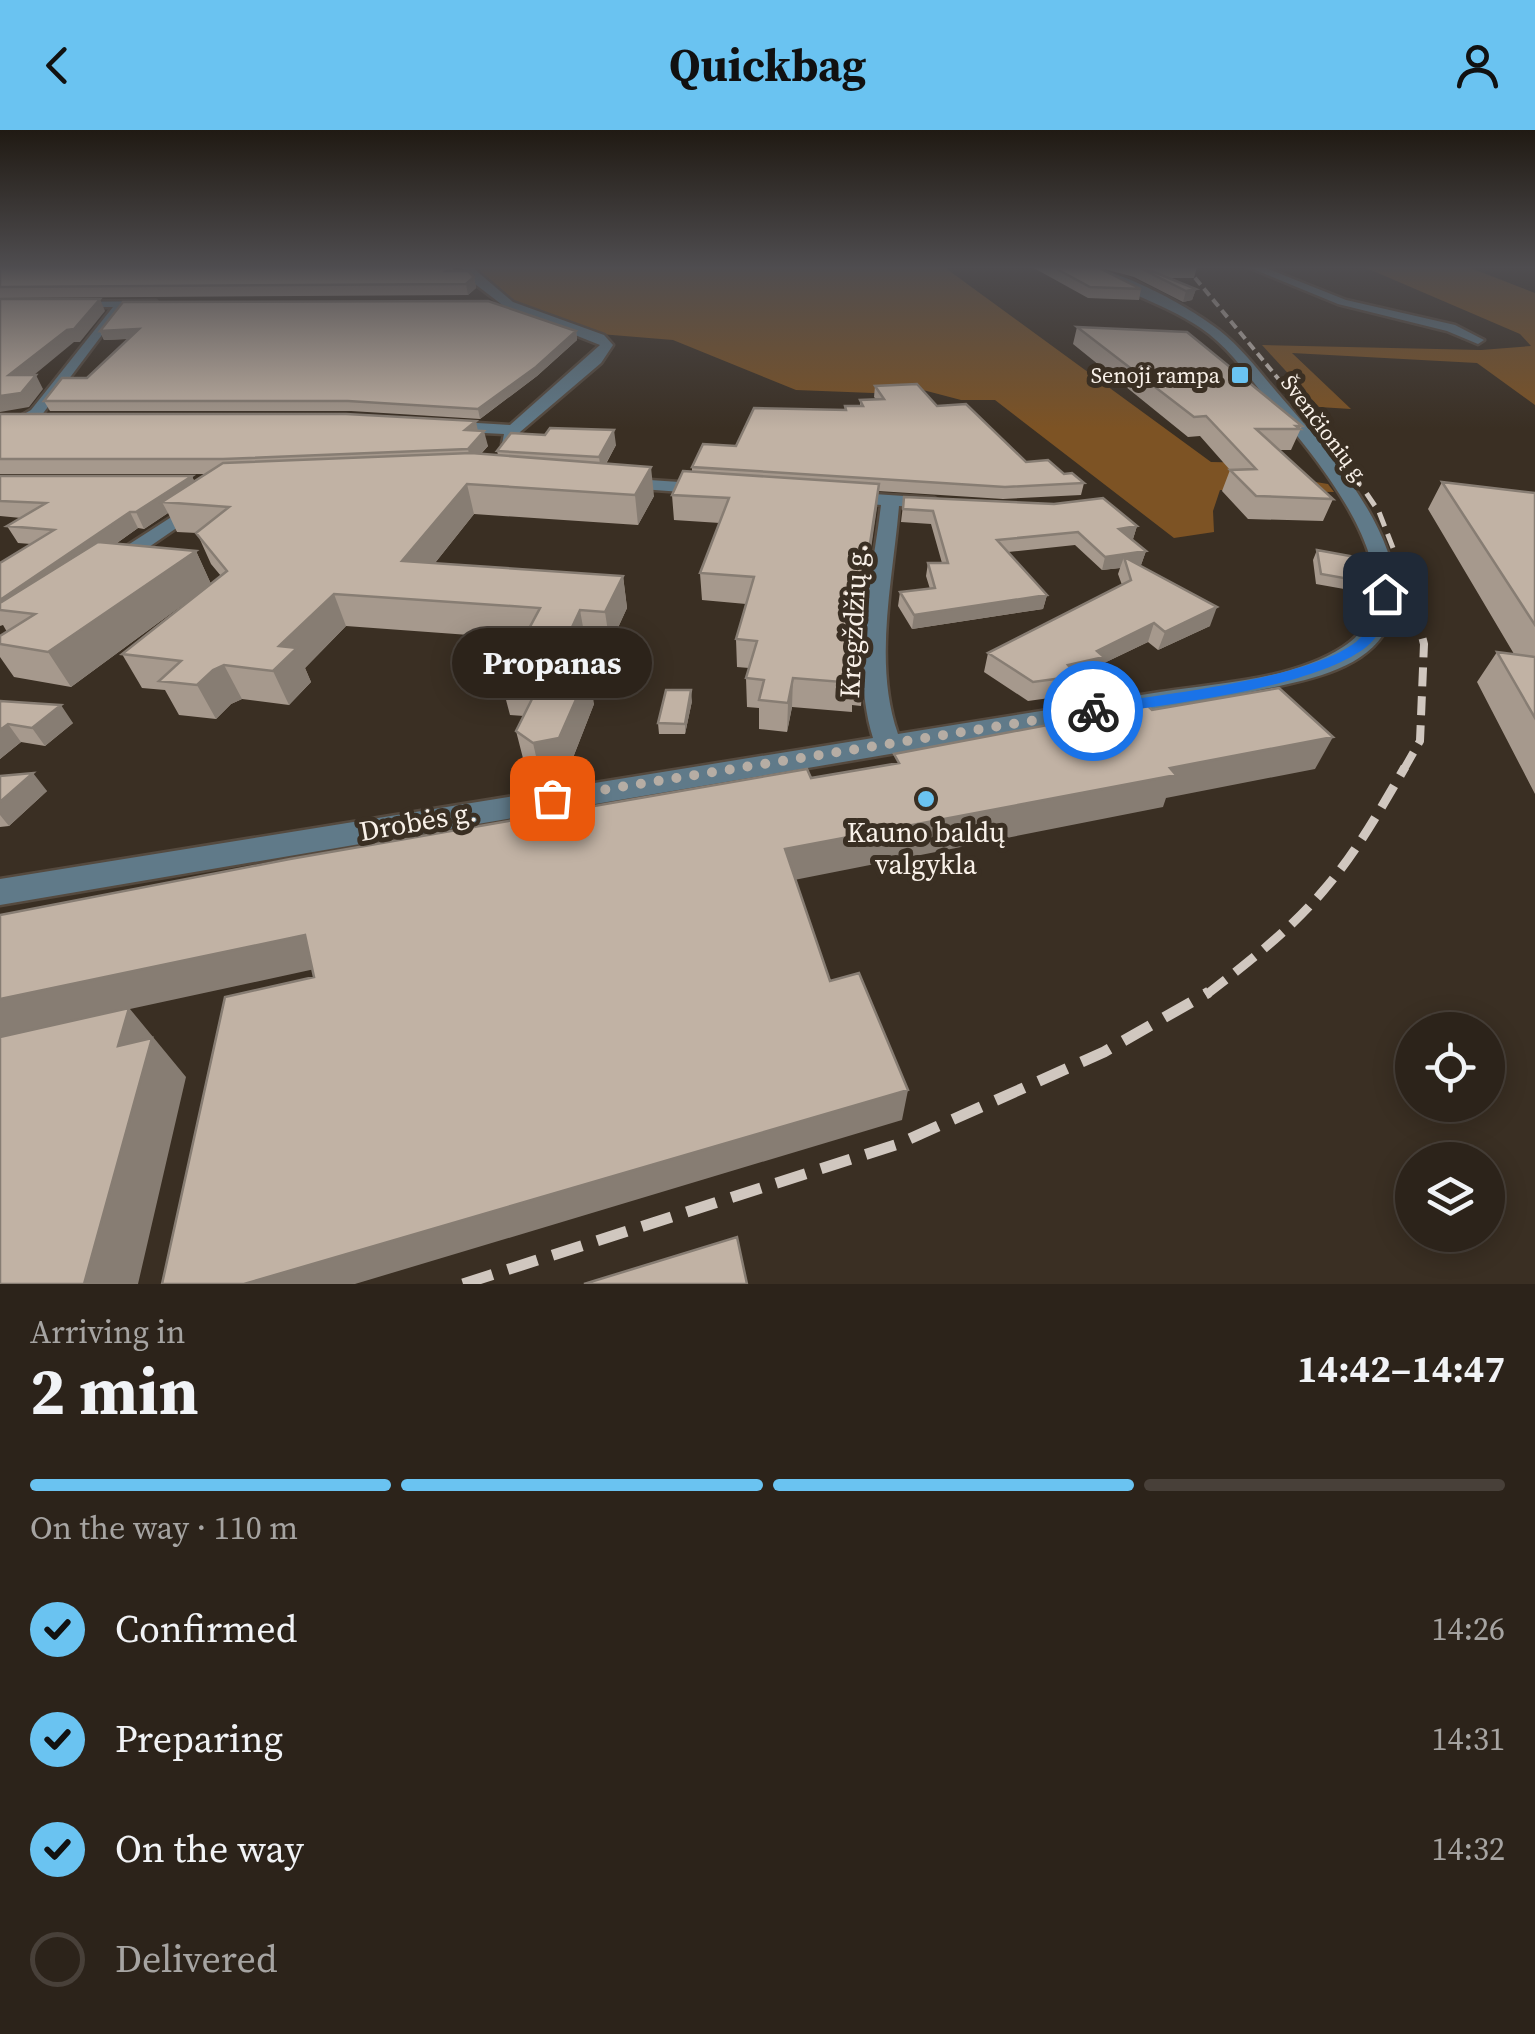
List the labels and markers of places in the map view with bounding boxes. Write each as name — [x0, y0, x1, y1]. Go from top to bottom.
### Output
place label: Senoji rampa — [1091, 360, 1221, 390]
marker: Senoji rampa — [1229, 364, 1251, 386]
pin — [1343, 552, 1428, 637]
callout: Propanas — [452, 628, 652, 698]
pin — [510, 756, 595, 841]
marker: Kauno baldų valgykla — [915, 788, 937, 810]
place label: Kauno baldų valgykla — [847, 813, 1005, 883]

